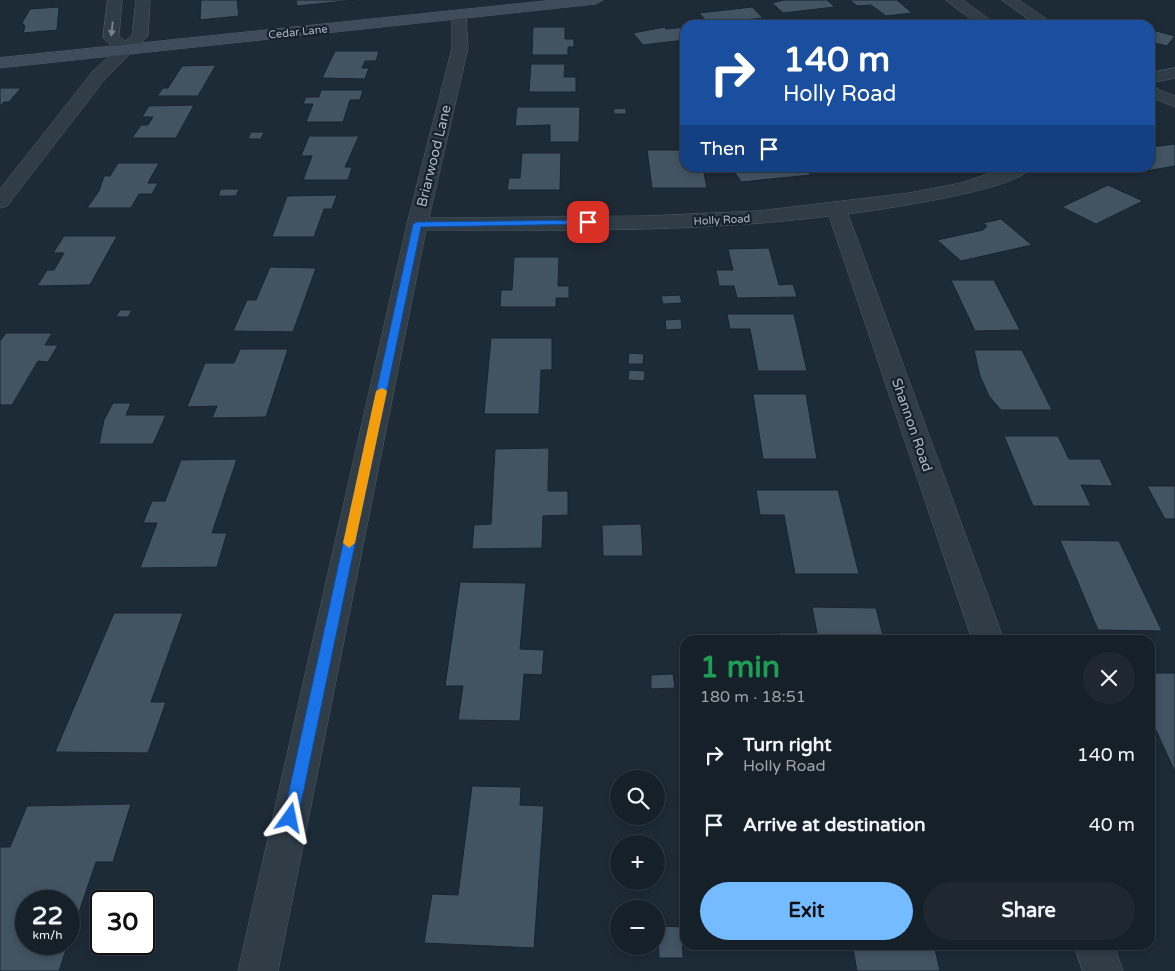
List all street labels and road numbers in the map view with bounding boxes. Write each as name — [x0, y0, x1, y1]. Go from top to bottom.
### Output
street label: Cedar Lane — [268, 22, 328, 42]
street label: Briarwood Lane — [413, 103, 455, 209]
street label: Holly Road — [693, 212, 751, 228]
street label: Shannon Road — [888, 376, 936, 474]

